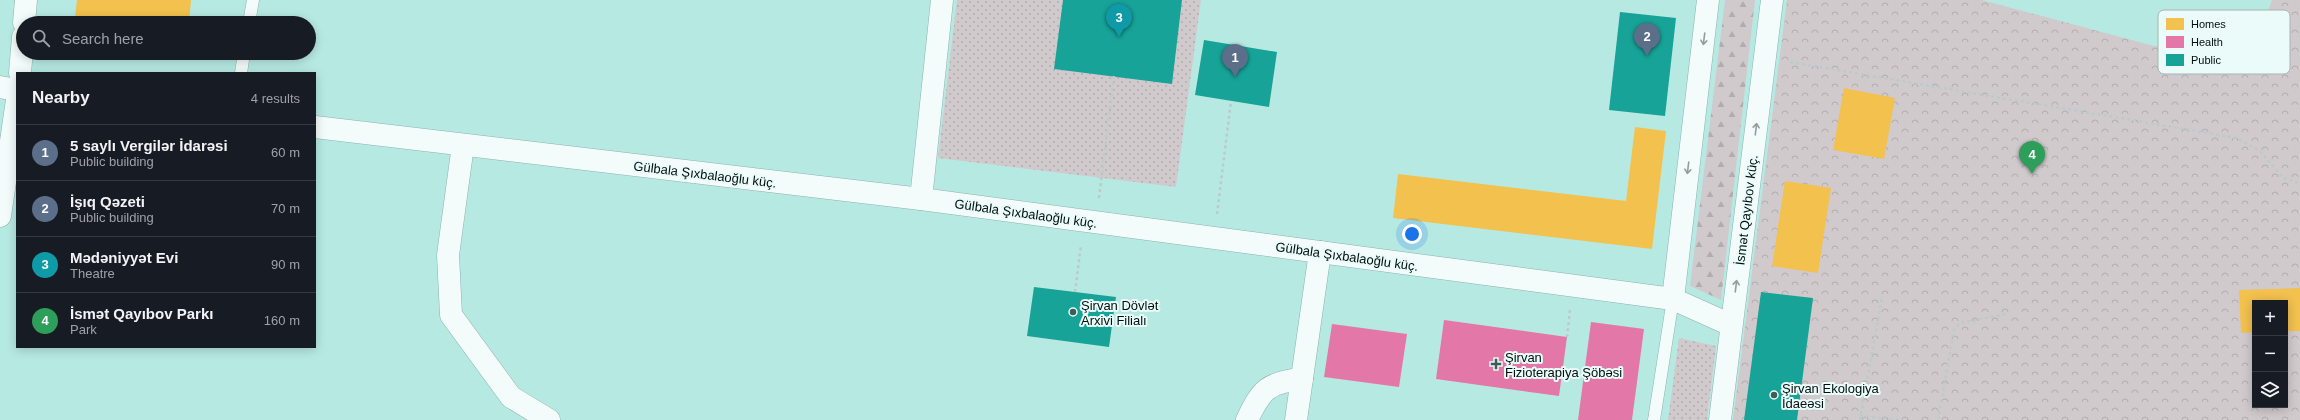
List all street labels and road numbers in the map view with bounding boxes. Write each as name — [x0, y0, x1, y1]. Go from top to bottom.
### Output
street label: İsmət Qayıbov küç. — [1732, 154, 1761, 266]
street label: Gülbala Şıxbalaoğlu küç. — [633, 158, 777, 191]
street label: Gülbala Şıxbalaoğlu küç. — [954, 196, 1098, 231]
street label: Gülbala Şıxbalaoğlu küç. — [1275, 239, 1419, 274]

